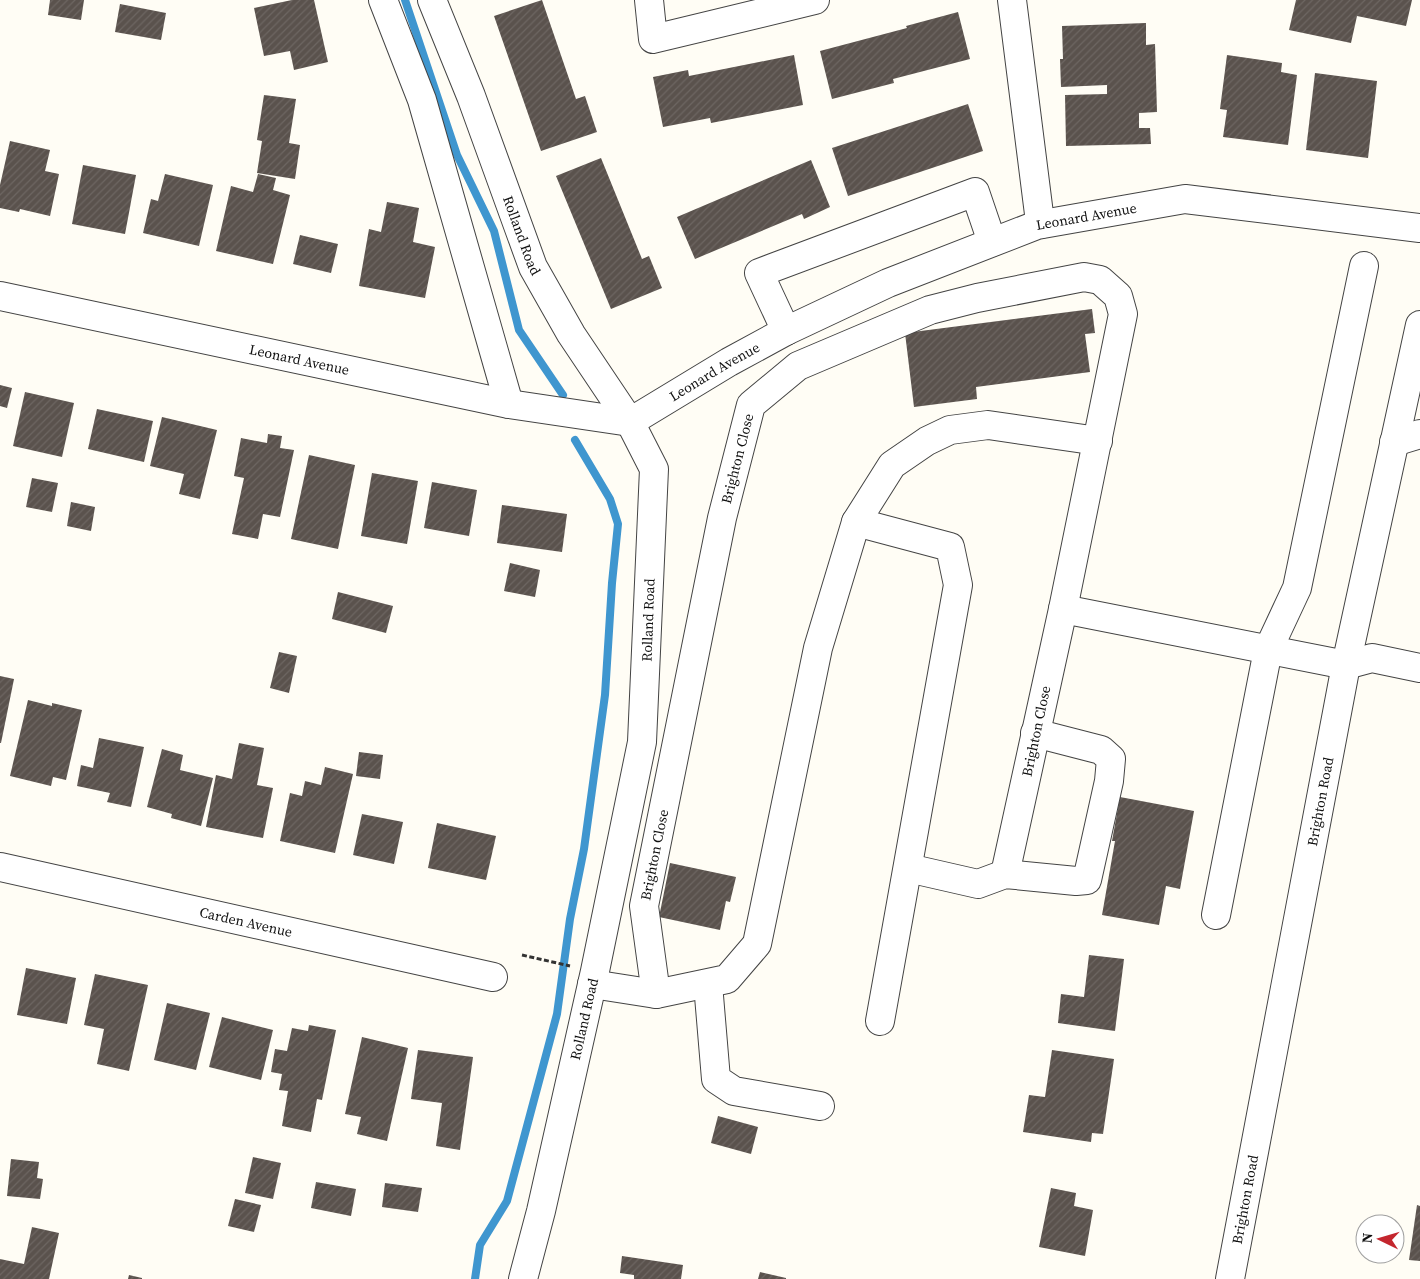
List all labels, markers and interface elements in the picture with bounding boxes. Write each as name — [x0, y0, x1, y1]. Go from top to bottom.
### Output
street label: Rolland Road — [498, 193, 546, 279]
street label: Leonard Avenue — [1034, 198, 1138, 235]
street label: Leonard Avenue — [665, 337, 763, 406]
street label: Leonard Avenue — [247, 339, 351, 380]
street label: Brighton Close — [716, 411, 758, 506]
street label: Rolland Road — [637, 578, 659, 662]
street label: Brighton Close — [1017, 684, 1055, 778]
street label: Brighton Road — [1302, 755, 1338, 848]
street label: Brighton Close — [635, 808, 673, 902]
street label: Carden Avenue — [198, 902, 294, 942]
street label: Rolland Road — [565, 976, 603, 1062]
street label: Brighton Road — [1227, 1153, 1263, 1246]
north arrow — [1355, 1214, 1405, 1264]
text: N — [1357, 1232, 1377, 1244]

